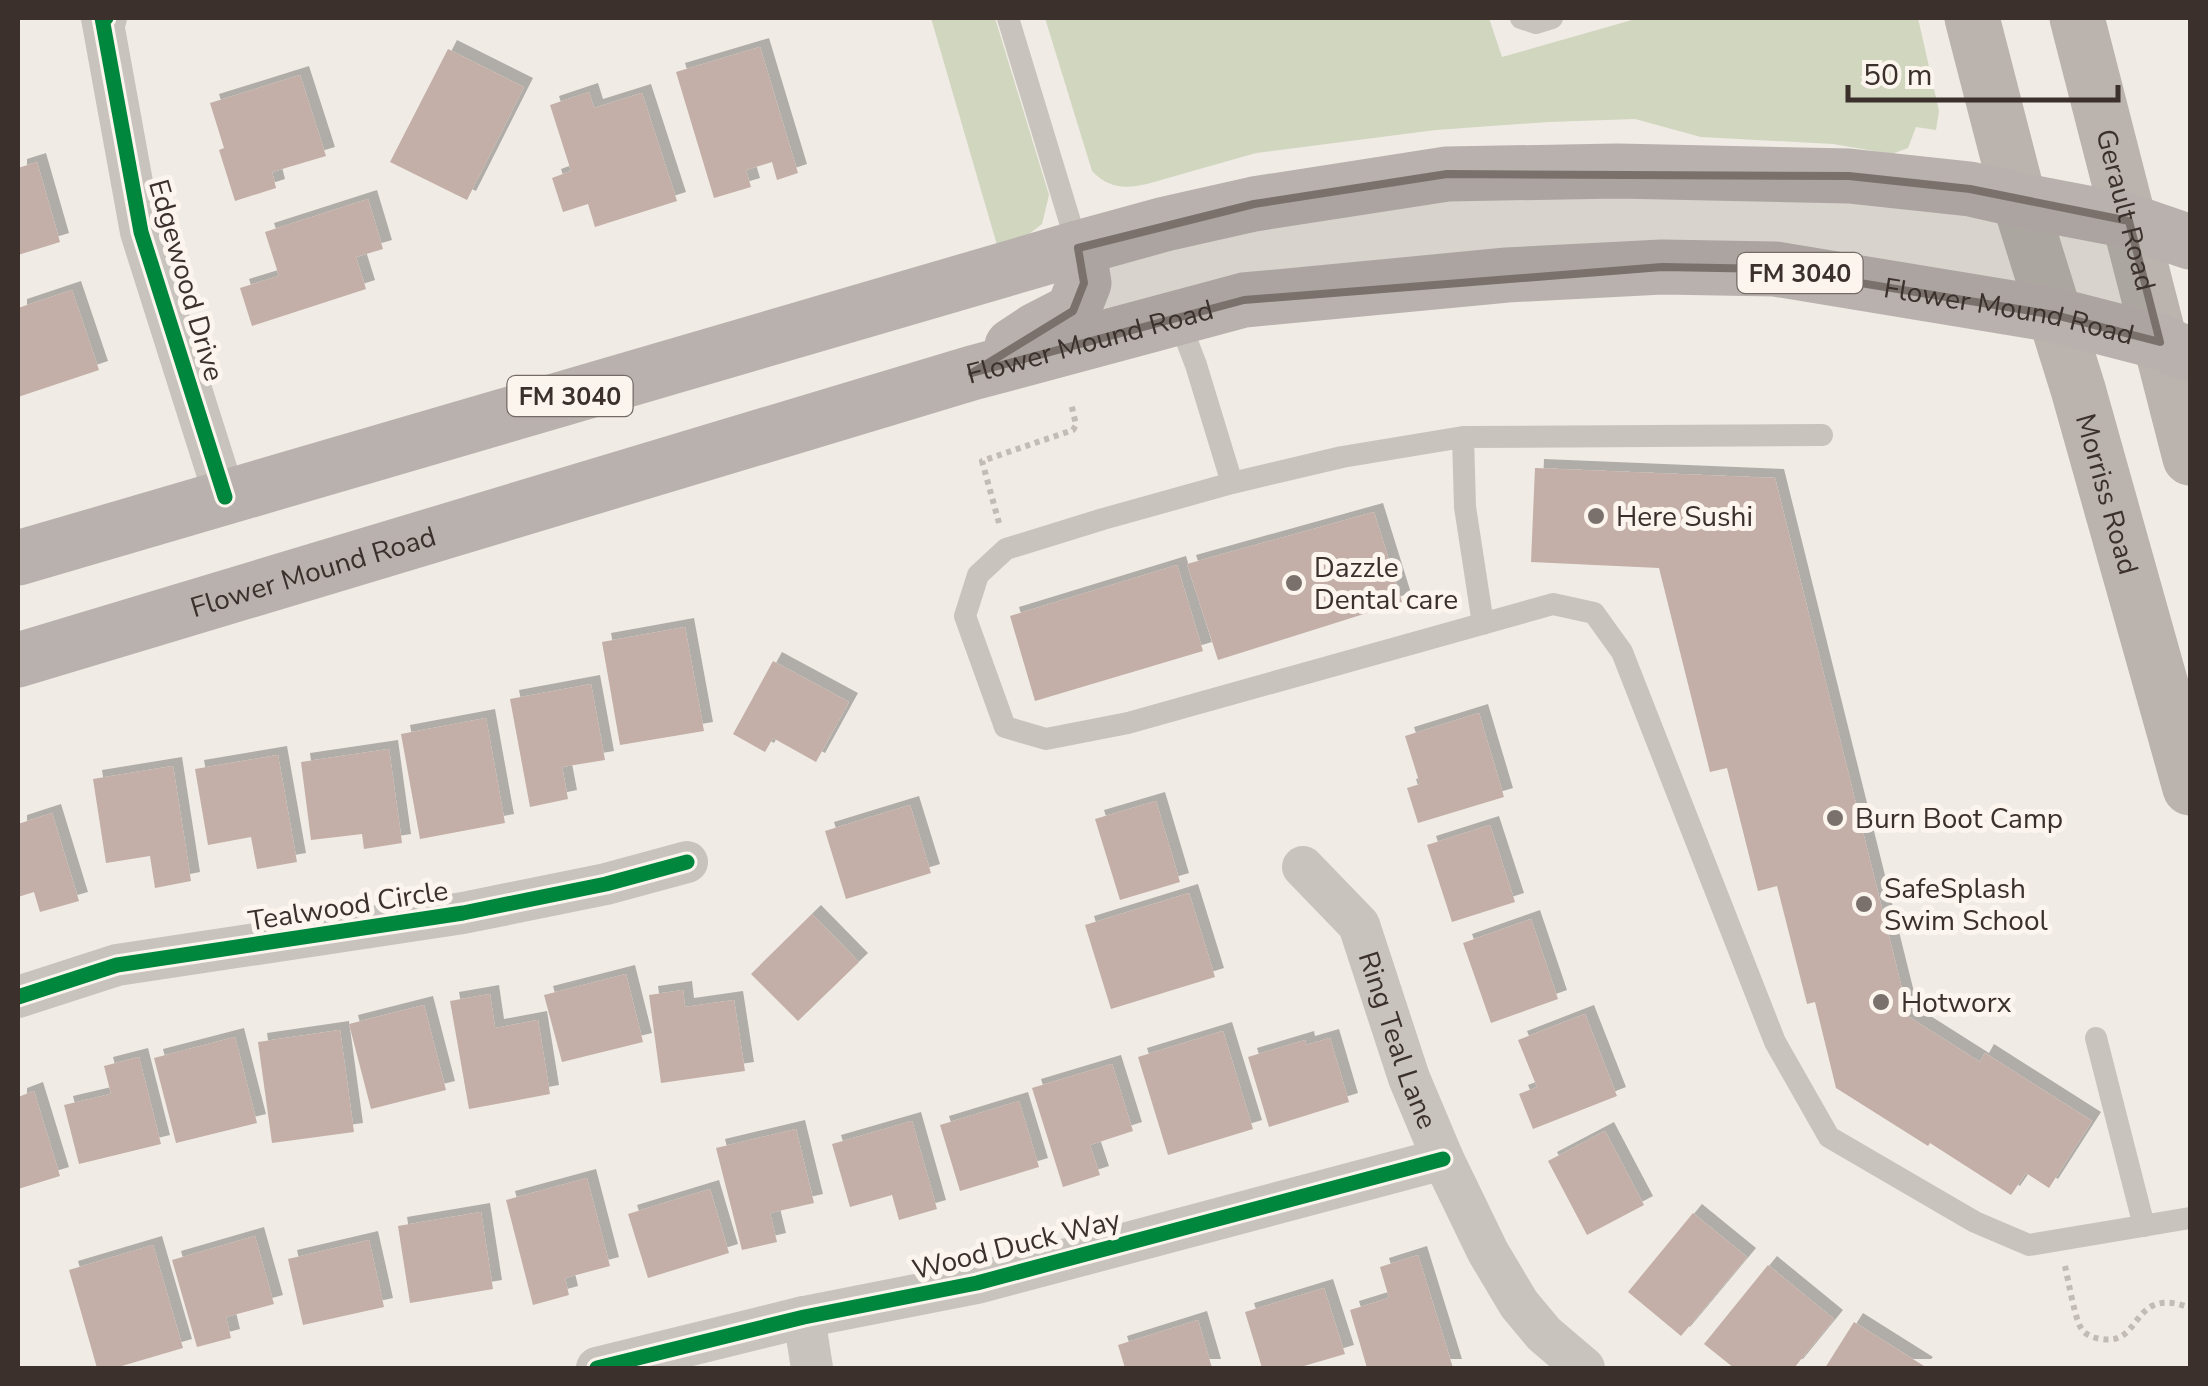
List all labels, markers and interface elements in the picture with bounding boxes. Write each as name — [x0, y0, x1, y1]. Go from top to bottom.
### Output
scale bar — [1848, 40, 2118, 102]
text: 50 m — [1863, 55, 1932, 96]
street label: Gerault Road — [2086, 125, 2164, 295]
street label: Edgewood Drive — [139, 175, 233, 386]
road number: FM 3040 — [1738, 253, 1862, 293]
street label: Flower Mound Road — [1881, 269, 2138, 355]
street label: Flower Mound Road — [962, 291, 1218, 394]
road number: FM 3040 — [508, 376, 632, 416]
street label: Morriss Road — [2066, 409, 2147, 579]
place label: Here Sushi — [1616, 498, 1753, 536]
marker: Here Sushi — [1585, 505, 1607, 527]
street label: Flower Mound Road — [186, 517, 440, 627]
place label: Dazzle Dental care — [1314, 549, 1458, 619]
marker: Dazzle Dental care — [1283, 572, 1305, 594]
place label: Burn Boot Camp — [1855, 800, 2063, 838]
marker: Burn Boot Camp — [1824, 807, 1846, 829]
place label: SafeSplash Swim School — [1884, 870, 2048, 940]
street label: Tealwood Circle — [246, 871, 451, 941]
marker: SafeSplash Swim School — [1853, 893, 1875, 915]
street label: Ring Teal Lane — [1349, 947, 1446, 1135]
place label: Hotworx — [1901, 984, 2012, 1022]
marker: Hotworx — [1870, 991, 1892, 1013]
street label: Wood Duck Way — [908, 1201, 1125, 1289]

